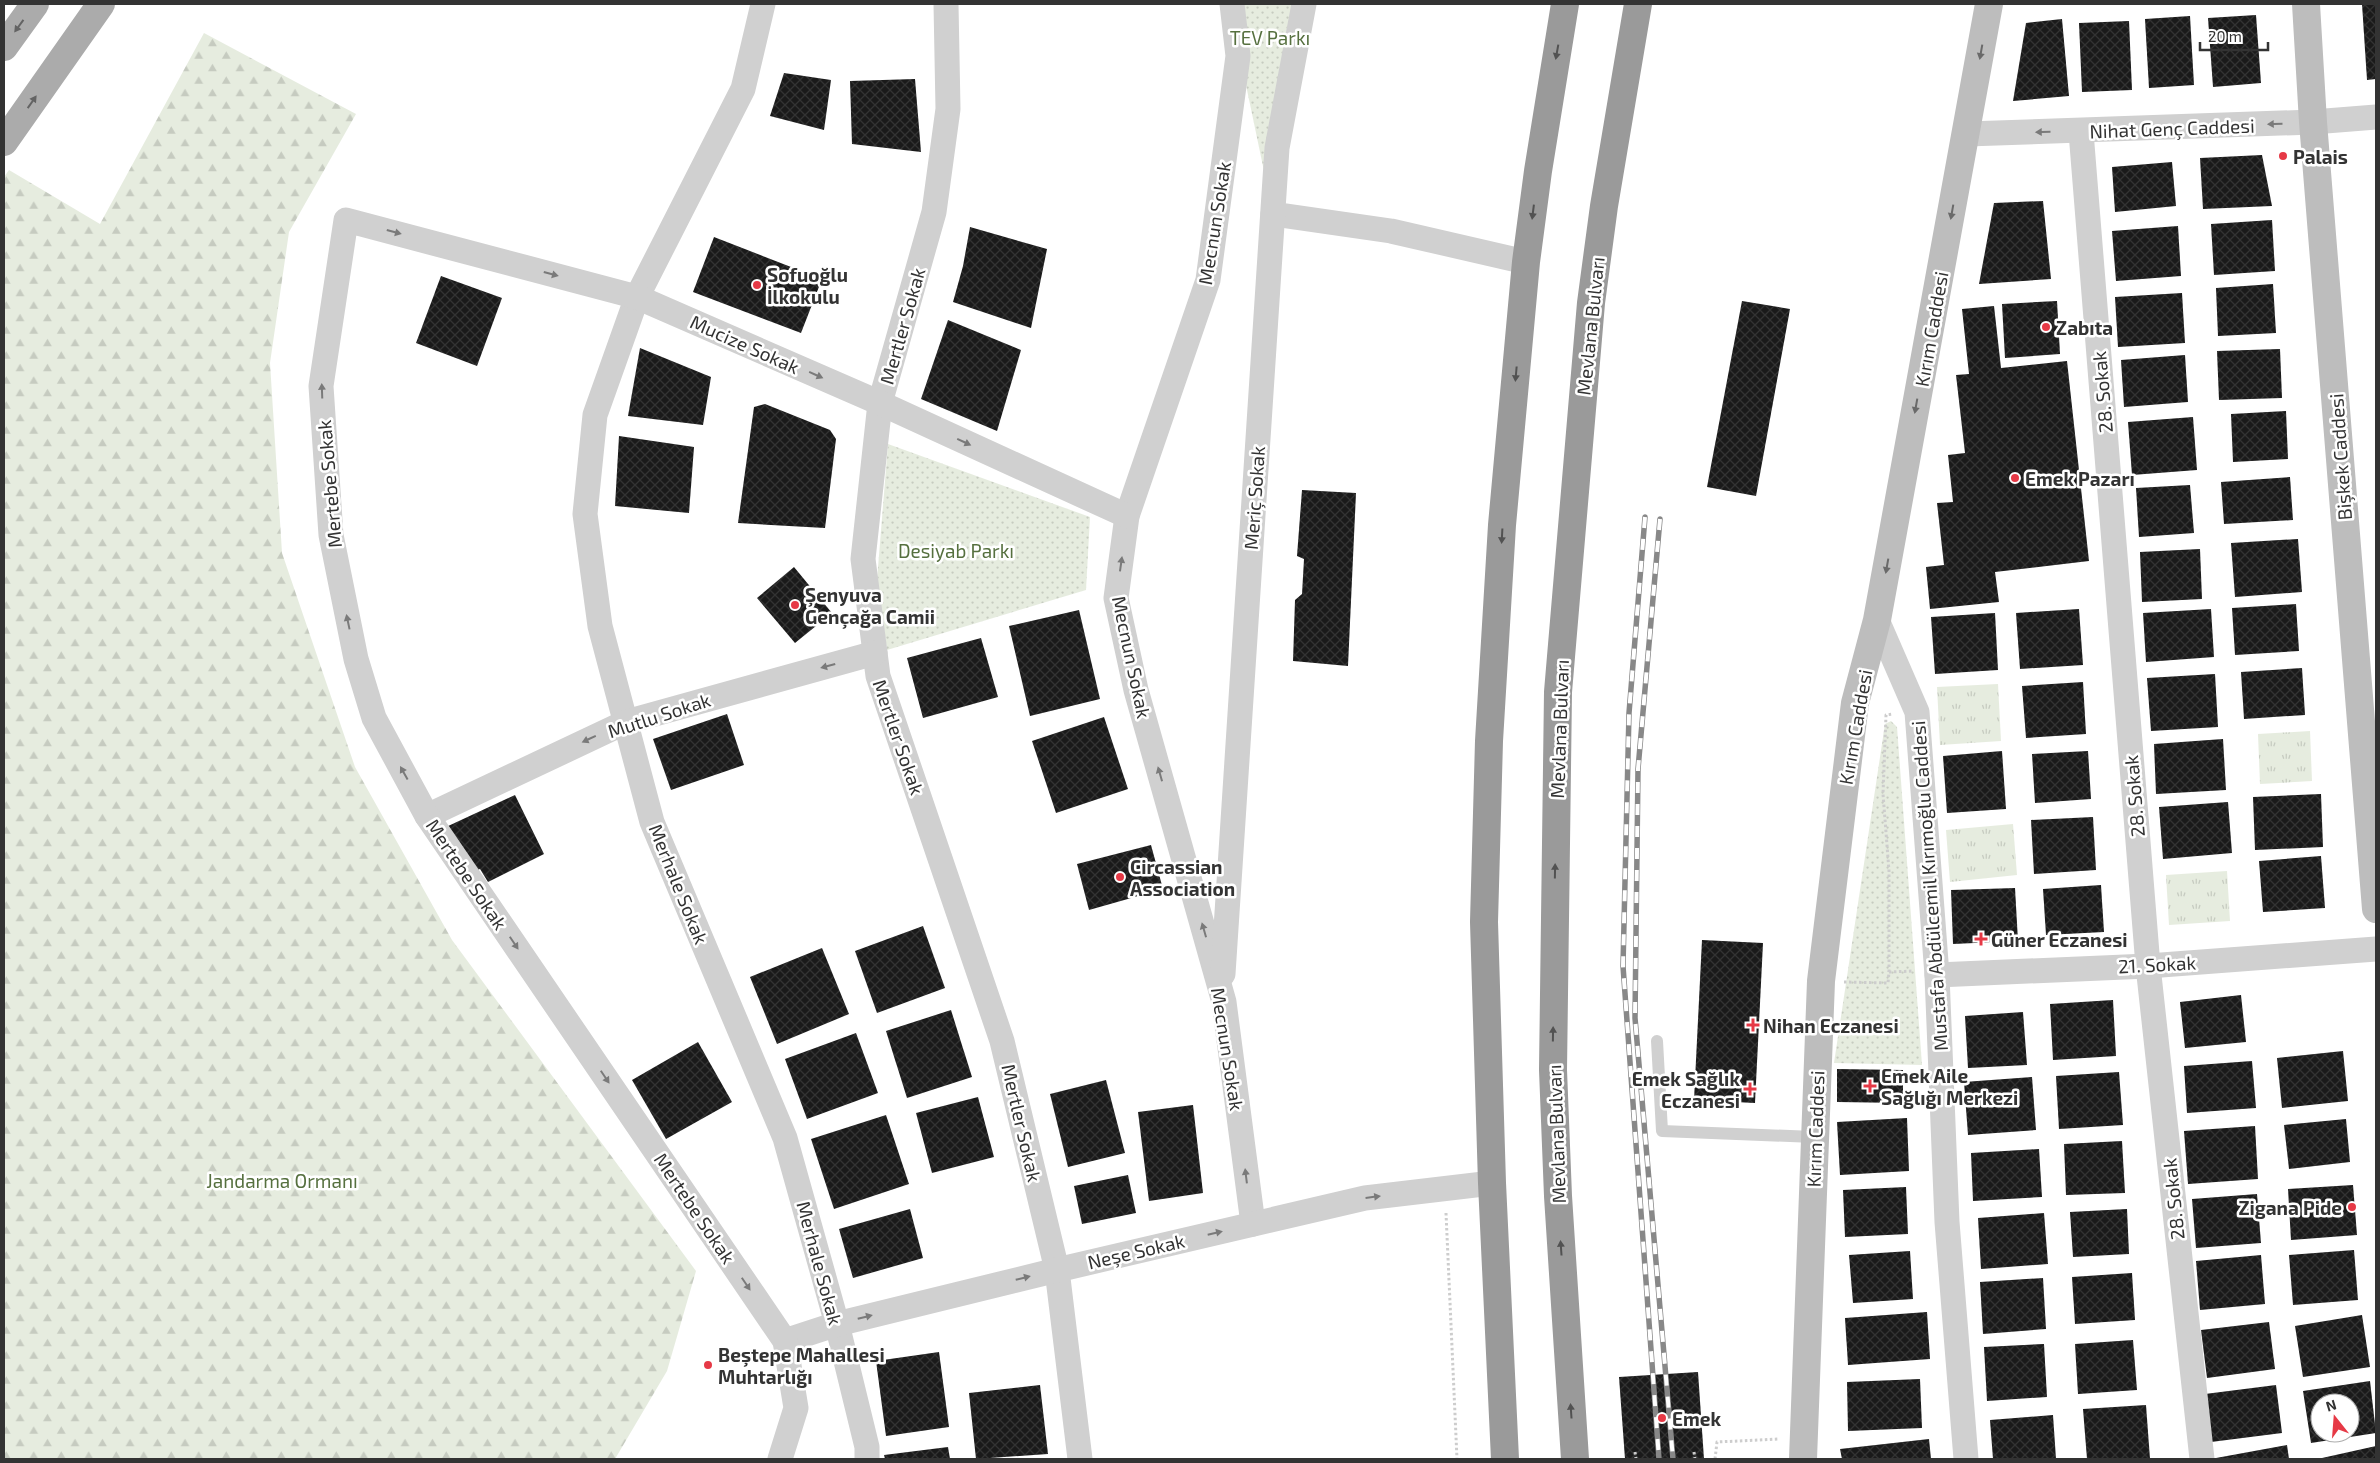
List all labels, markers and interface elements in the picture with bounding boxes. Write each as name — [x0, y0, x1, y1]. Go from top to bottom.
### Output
one-way arrow — [14, 19, 24, 32]
scale bar — [2200, 20, 2268, 52]
park label: TEV Parkı — [1230, 26, 1310, 49]
text: 20 m — [2208, 27, 2242, 45]
one-way arrow — [1552, 44, 1560, 60]
one-way arrow — [1976, 44, 1984, 60]
one-way arrow — [27, 95, 37, 109]
street label: Nihat Genç Caddesi — [2089, 114, 2255, 143]
one-way arrow — [2267, 120, 2283, 128]
one-way arrow — [2035, 129, 2051, 137]
place label: Palais — [2293, 145, 2348, 168]
marker: Palais — [2277, 150, 2289, 162]
street label: Mecnun Sokak — [1193, 159, 1235, 286]
one-way arrow — [1948, 204, 1956, 220]
one-way arrow — [1529, 205, 1537, 221]
one-way arrow — [386, 229, 401, 237]
street label: Mevlana Bulvarı — [1571, 256, 1609, 396]
place label: Sofuoğlu İlkokulu — [767, 263, 848, 308]
street label: Mertler Sokak — [874, 265, 930, 387]
street label: Kırım Caddesi — [1910, 269, 1952, 389]
one-way arrow — [543, 270, 558, 278]
marker: Sofuoğlu İlkokulu — [751, 279, 763, 291]
street label: Mucize Sokak — [687, 310, 803, 378]
place label: Zabıta — [2056, 316, 2113, 339]
marker: Zabıta — [2040, 321, 2052, 333]
street label: 28. Sokak — [2087, 350, 2117, 434]
one-way arrow — [1512, 366, 1520, 382]
one-way arrow — [809, 372, 823, 380]
one-way arrow — [318, 383, 326, 399]
street label: Bişkek Caddesi — [2324, 393, 2357, 521]
one-way arrow — [1912, 398, 1920, 414]
street label: Mertebe Sokak — [312, 419, 346, 549]
one-way arrow — [957, 438, 971, 446]
street label: Meriç Sokak — [1239, 445, 1270, 551]
place label: Emek Pazarı — [2025, 467, 2135, 490]
marker: Emek Pazarı — [2009, 472, 2021, 484]
one-way arrow — [1497, 528, 1505, 544]
park label: Desiyab Parkı — [898, 539, 1014, 562]
one-way arrow — [1117, 556, 1125, 572]
one-way arrow — [1882, 558, 1890, 574]
place label: Şenyuva Gençağa Camii — [805, 583, 935, 629]
street label: Mecnun Sokak — [1108, 594, 1156, 721]
marker: Şenyuva Gençağa Camii — [789, 599, 801, 611]
one-way arrow — [344, 613, 352, 629]
street label: Mevlana Bulvarı — [1545, 659, 1573, 799]
one-way arrow — [820, 663, 835, 671]
street label: Kırım Caddesi — [1834, 667, 1876, 787]
street label: Mertler Sokak — [869, 676, 930, 798]
street label: Mutlu Sokak — [605, 687, 714, 742]
street label: Mustafa Abdülcemil Kırımoğlu Caddesi — [1906, 720, 1952, 1052]
one-way arrow — [582, 735, 596, 743]
street label: 28. Sokak — [2119, 754, 2149, 838]
one-way arrow — [400, 766, 408, 781]
one-way arrow — [1156, 766, 1164, 781]
street label: Mertebe Sokak — [422, 814, 513, 934]
street label: Merhale Sokak — [645, 821, 714, 948]
place label: Circassian Association — [1130, 855, 1235, 900]
one-way arrow — [1551, 863, 1559, 879]
marker: Circassian Association — [1114, 871, 1126, 883]
one-way arrow — [1200, 922, 1208, 938]
place label: Güner Eczanesi — [1991, 928, 2127, 951]
marker: Güner Eczanesi — [1975, 933, 1987, 945]
one-way arrow — [509, 936, 519, 950]
street label: 21. Sokak — [2117, 950, 2197, 978]
street label: Mecnun Sokak — [1207, 986, 1249, 1113]
place label: Nihan Eczanesi — [1763, 1014, 1899, 1037]
marker: Nihan Eczanesi — [1747, 1019, 1759, 1031]
one-way arrow — [1549, 1025, 1557, 1041]
street label: Mertler Sokak — [997, 1062, 1047, 1184]
street label: Mevlana Bulvarı — [1542, 1064, 1570, 1204]
place label: Emek Aile Sağlığı Merkezi — [1881, 1064, 2018, 1109]
place label: Emek Sağlık Eczanesi — [1632, 1067, 1740, 1112]
street label: Kırım Caddesi — [1801, 1070, 1829, 1188]
one-way arrow — [600, 1071, 610, 1084]
marker: Emek Aile Sağlığı Merkezi — [1863, 1079, 1877, 1093]
marker: Emek Sağlık Eczanesi — [1744, 1083, 1756, 1095]
street label: Mertebe Sokak — [650, 1148, 741, 1268]
street label: 28. Sokak — [2157, 1157, 2189, 1241]
one-way arrow — [1242, 1167, 1250, 1183]
park label: Jandarma Ormanı — [206, 1169, 358, 1192]
one-way arrow — [1366, 1193, 1382, 1201]
place label: Zigana Pide — [2238, 1196, 2342, 1219]
street label: Merhale Sokak — [792, 1199, 848, 1328]
marker: Zigana Pide — [2346, 1201, 2358, 1213]
street label: Neşe Sokak — [1085, 1229, 1187, 1274]
one-way arrow — [1207, 1229, 1222, 1237]
one-way arrow — [1557, 1240, 1565, 1256]
one-way arrow — [1015, 1274, 1030, 1282]
one-way arrow — [741, 1277, 751, 1291]
one-way arrow — [857, 1313, 872, 1321]
place label: Beştepe Mahallesi Muhtarlığı — [718, 1343, 885, 1388]
marker: Beştepe Mahallesi Muhtarlığı — [702, 1359, 714, 1371]
north arrow — [2310, 1393, 2360, 1443]
text: N — [2324, 1395, 2338, 1415]
one-way arrow — [1567, 1402, 1575, 1418]
place label: Emek — [1672, 1407, 1721, 1430]
marker: Emek — [1656, 1412, 1668, 1424]

